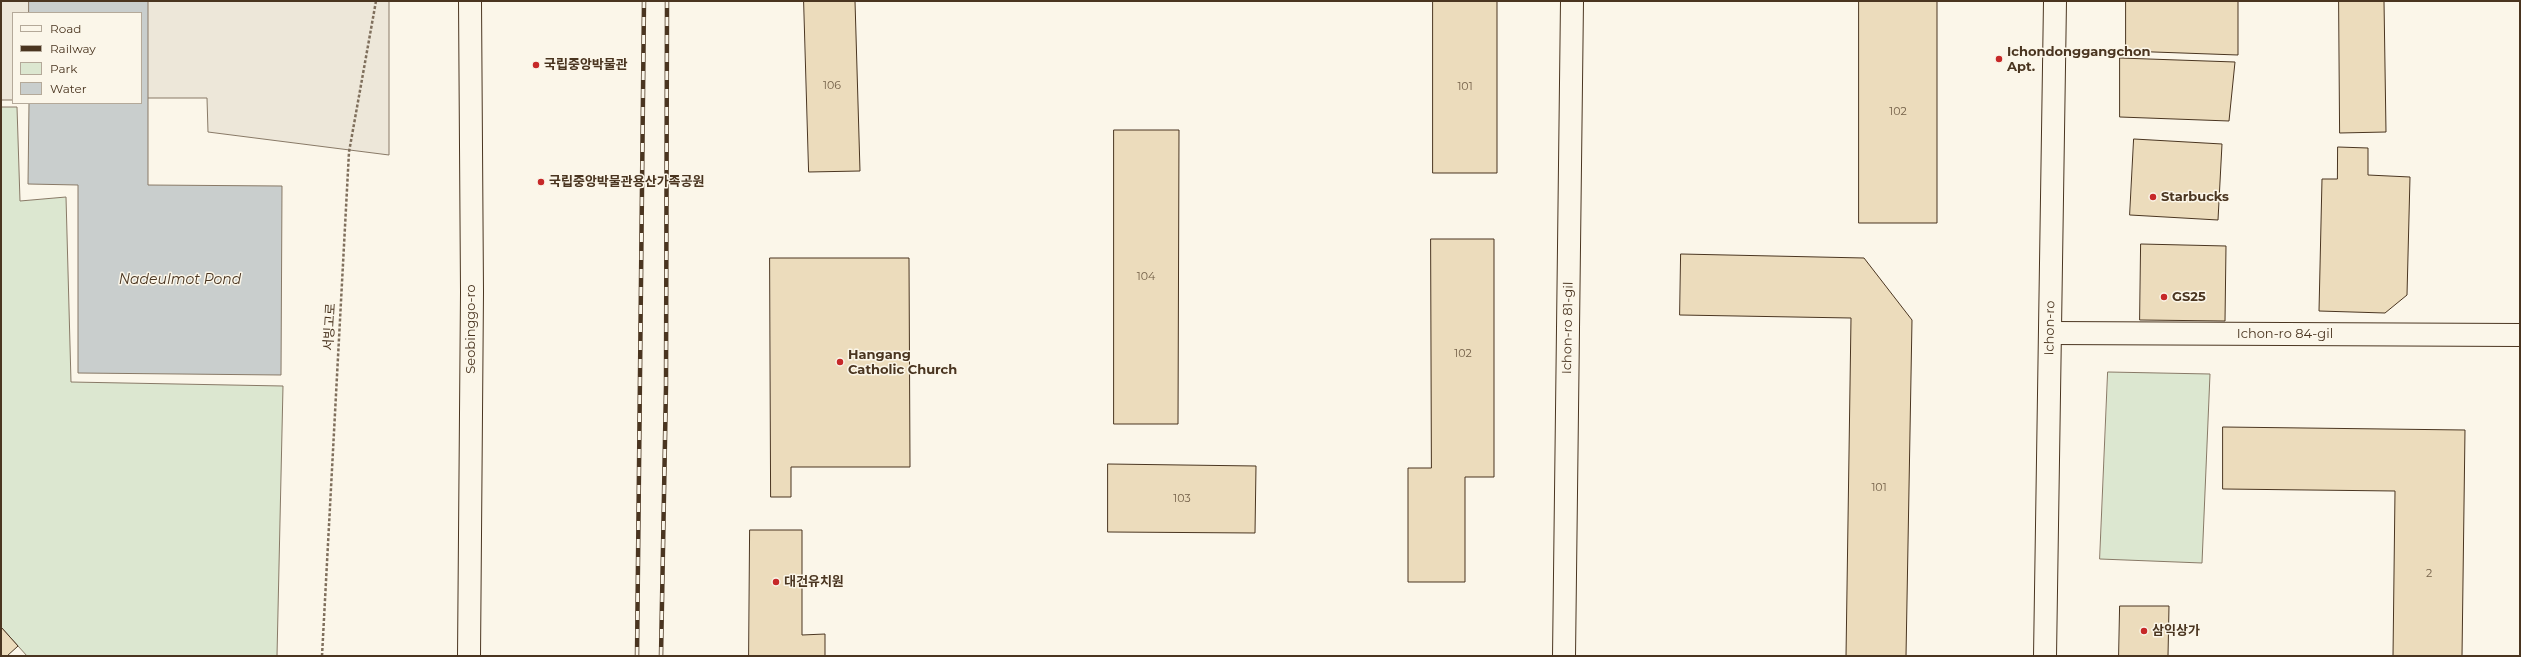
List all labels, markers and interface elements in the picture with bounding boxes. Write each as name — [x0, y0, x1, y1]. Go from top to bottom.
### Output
legend — [12, 12, 142, 104]
text: Road — [50, 21, 81, 36]
text: Railway — [50, 41, 96, 56]
place label: Ichondonggangchon Apt. — [2007, 44, 2151, 75]
marker: Ichondonggangchon Apt. — [1994, 54, 2004, 64]
place label: 국립중앙박물관 — [544, 57, 628, 73]
marker: 국립중앙박물관 — [531, 60, 541, 70]
text: Park — [50, 61, 77, 76]
house number: 106 — [823, 79, 841, 93]
house number: 101 — [1457, 80, 1473, 94]
text: Water — [50, 81, 86, 96]
house number: 102 — [1889, 105, 1907, 119]
place label: 국립중앙박물관용산가족공원 — [549, 174, 704, 190]
marker: 국립중앙박물관용산가족공원 — [536, 177, 546, 187]
place label: Starbucks — [2161, 189, 2229, 205]
marker: Starbucks — [2148, 192, 2158, 202]
house number: 104 — [1137, 270, 1155, 284]
water label: Nadeulmot Pond — [119, 272, 241, 288]
street label: Ichon-ro 81-gil — [1559, 282, 1577, 374]
street label: Seobinggo-ro — [463, 284, 479, 374]
place label: GS25 — [2172, 289, 2206, 305]
marker: GS25 — [2159, 292, 2169, 302]
street label: Ichon-ro — [2042, 300, 2058, 356]
street label: 서빙고로 — [321, 303, 339, 351]
street label: Ichon-ro 84-gil — [2237, 326, 2333, 342]
place label: Hangang Catholic Church — [848, 347, 957, 378]
house number: 102 — [1454, 347, 1472, 361]
marker: Hangang Catholic Church — [835, 357, 845, 367]
house number: 101 — [1871, 481, 1887, 495]
house number: 103 — [1173, 492, 1191, 506]
house number: 2 — [2426, 567, 2432, 581]
place label: 대건유치원 — [784, 574, 844, 590]
marker: 대건유치원 — [771, 577, 781, 587]
place label: 삼익상가 — [2152, 623, 2200, 639]
marker: 삼익상가 — [2139, 626, 2149, 636]

